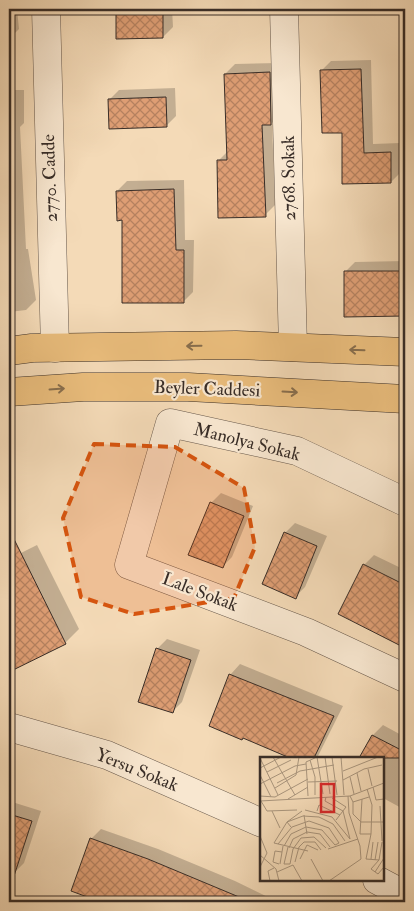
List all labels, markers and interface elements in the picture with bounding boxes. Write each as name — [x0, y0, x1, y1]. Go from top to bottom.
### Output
street label: 2770. Cadde — [37, 133, 63, 222]
street label: 2768. Sokak — [277, 135, 301, 221]
one-way arrow — [186, 341, 202, 351]
one-way arrow — [349, 345, 365, 354]
street label: Beyler Caddesi — [153, 376, 261, 402]
one-way arrow — [49, 384, 65, 393]
one-way arrow — [281, 388, 297, 397]
street label: Manolya Sokak — [191, 418, 303, 466]
street label: Lale Sokak — [159, 567, 242, 617]
street label: Yersu Sokak — [92, 743, 182, 797]
inset map — [260, 757, 384, 881]

